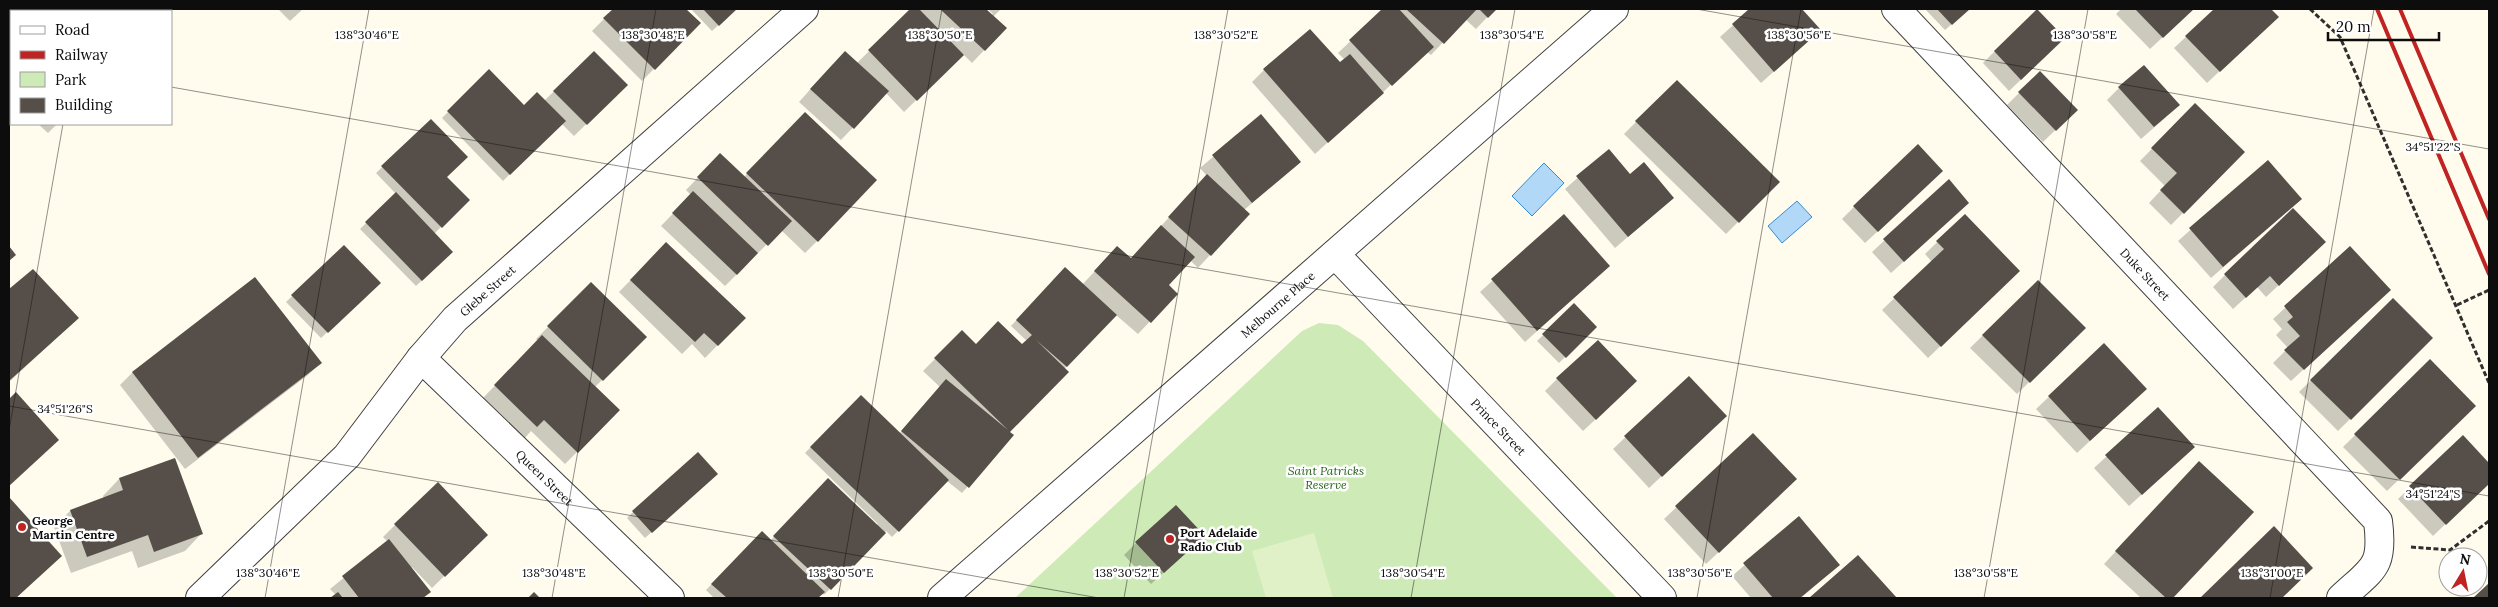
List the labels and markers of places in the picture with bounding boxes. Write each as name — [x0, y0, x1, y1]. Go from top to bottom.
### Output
place label: George Martin Centre — [32, 513, 115, 542]
marker: George Martin Centre — [16, 521, 28, 533]
place label: Port Adelaide Radio Club — [1180, 525, 1258, 554]
marker: Port Adelaide Radio Club — [1164, 533, 1176, 545]

